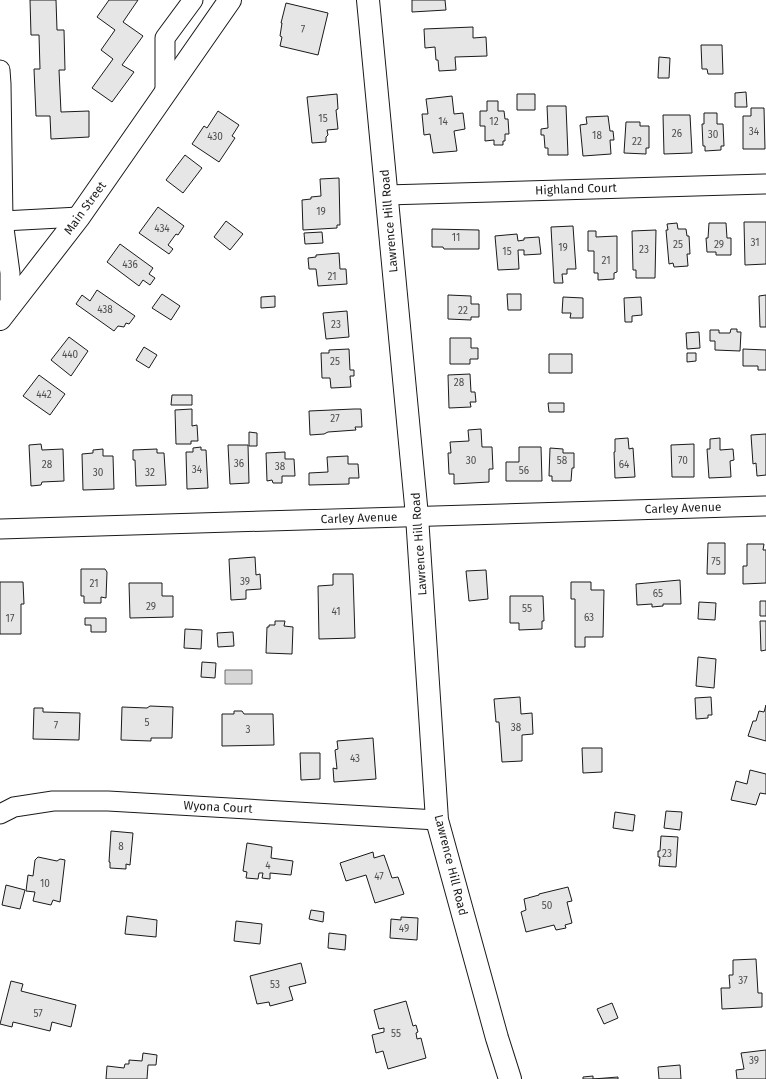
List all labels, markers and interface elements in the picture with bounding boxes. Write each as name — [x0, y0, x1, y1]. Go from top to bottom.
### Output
house number: 7 — [301, 24, 306, 36]
house number: 15 — [318, 113, 328, 125]
house number: 14 — [438, 116, 449, 128]
house number: 12 — [489, 116, 499, 128]
house number: 34 — [749, 126, 760, 138]
house number: 26 — [672, 128, 682, 140]
house number: 30 — [708, 129, 719, 141]
house number: 18 — [592, 130, 602, 142]
house number: 430 — [207, 131, 223, 143]
house number: 22 — [632, 136, 642, 148]
street label: Lawrence Hill Road — [378, 169, 400, 273]
street label: Main Street — [61, 178, 109, 237]
street label: Highland Court — [535, 181, 618, 197]
house number: 19 — [316, 206, 326, 218]
house number: 434 — [154, 223, 170, 235]
house number: 11 — [452, 232, 460, 244]
house number: 31 — [750, 237, 760, 249]
house number: 25 — [673, 239, 683, 251]
house number: 29 — [714, 239, 724, 251]
house number: 19 — [558, 242, 568, 254]
house number: 23 — [639, 244, 649, 256]
house number: 15 — [502, 246, 512, 258]
house number: 21 — [601, 255, 611, 267]
house number: 436 — [122, 259, 138, 271]
house number: 21 — [327, 271, 337, 283]
house number: 438 — [97, 304, 113, 316]
house number: 22 — [458, 305, 468, 317]
house number: 23 — [331, 319, 341, 331]
house number: 440 — [62, 349, 79, 361]
house number: 25 — [330, 356, 340, 368]
house number: 28 — [454, 377, 465, 389]
house number: 442 — [36, 389, 52, 401]
house number: 27 — [330, 413, 340, 425]
house number: 30 — [466, 455, 477, 467]
house number: 58 — [557, 455, 568, 467]
house number: 70 — [678, 455, 688, 467]
house number: 36 — [234, 458, 244, 470]
house number: 28 — [42, 459, 53, 471]
house number: 64 — [619, 459, 630, 471]
house number: 38 — [275, 461, 286, 473]
house number: 34 — [192, 464, 203, 476]
house number: 56 — [519, 465, 529, 477]
house number: 30 — [93, 467, 104, 479]
house number: 32 — [145, 467, 155, 479]
street label: Lawrence Hill Road — [408, 492, 430, 596]
street label: Carley Avenue — [644, 500, 722, 516]
street label: Carley Avenue — [320, 510, 398, 526]
house number: 75 — [711, 556, 721, 568]
house number: 39 — [240, 576, 250, 588]
house number: 21 — [89, 578, 99, 590]
house number: 65 — [653, 588, 663, 600]
house number: 29 — [146, 601, 156, 613]
house number: 55 — [522, 603, 532, 615]
house number: 41 — [331, 606, 341, 618]
house number: 63 — [584, 612, 594, 624]
house number: 17 — [6, 613, 15, 625]
house number: 5 — [144, 717, 150, 729]
house number: 7 — [54, 720, 59, 732]
house number: 38 — [511, 722, 522, 734]
house number: 3 — [246, 724, 251, 736]
house number: 43 — [350, 753, 360, 765]
street label: Wyona Court — [183, 798, 253, 816]
street label: Lawrence Hill Road — [432, 813, 470, 917]
house number: 8 — [118, 841, 124, 853]
house number: 23 — [662, 848, 672, 860]
house number: 4 — [265, 860, 271, 872]
house number: 47 — [374, 871, 384, 883]
house number: 10 — [40, 878, 50, 890]
house number: 50 — [542, 900, 553, 912]
house number: 49 — [399, 923, 409, 935]
house number: 37 — [738, 975, 748, 987]
house number: 53 — [270, 979, 280, 991]
house number: 57 — [33, 1008, 43, 1020]
house number: 55 — [391, 1028, 401, 1040]
house number: 39 — [749, 1055, 759, 1067]

